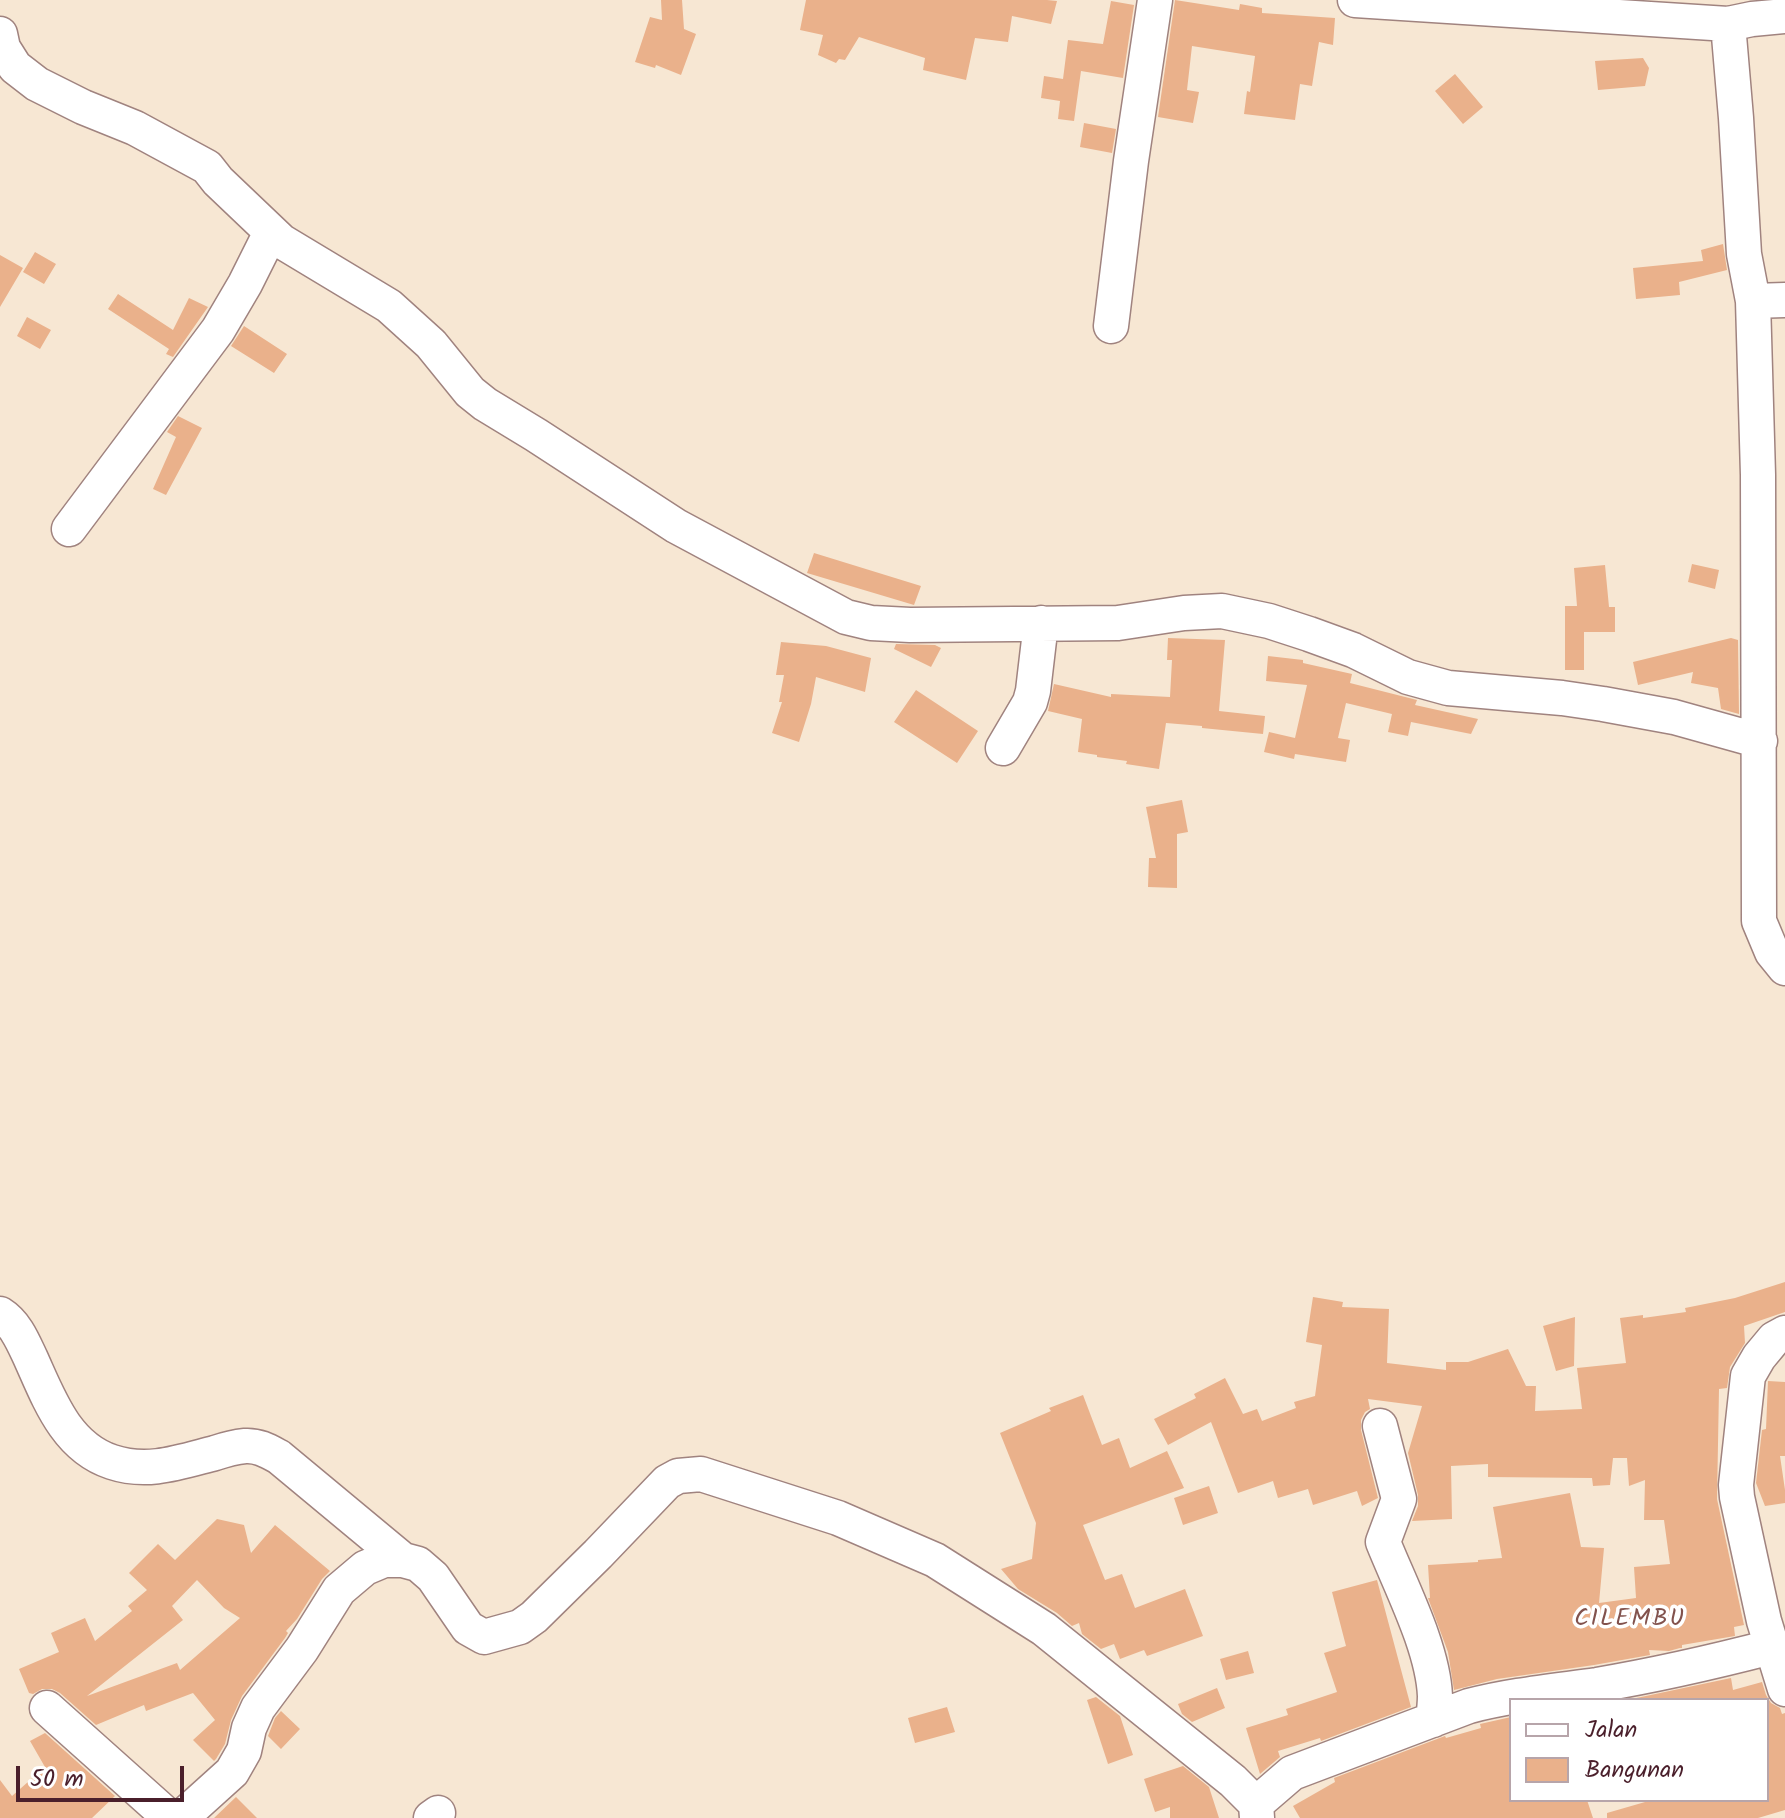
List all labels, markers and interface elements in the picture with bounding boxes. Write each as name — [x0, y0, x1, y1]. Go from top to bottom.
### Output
district label: CILEMBU — [1574, 1607, 1686, 1635]
legend — [1509, 1698, 1769, 1802]
text: Jalan — [1585, 1711, 1637, 1750]
scale bar — [20, 1750, 188, 1800]
text: Bangunan — [1585, 1751, 1684, 1790]
text: 50 m — [30, 1760, 84, 1799]

